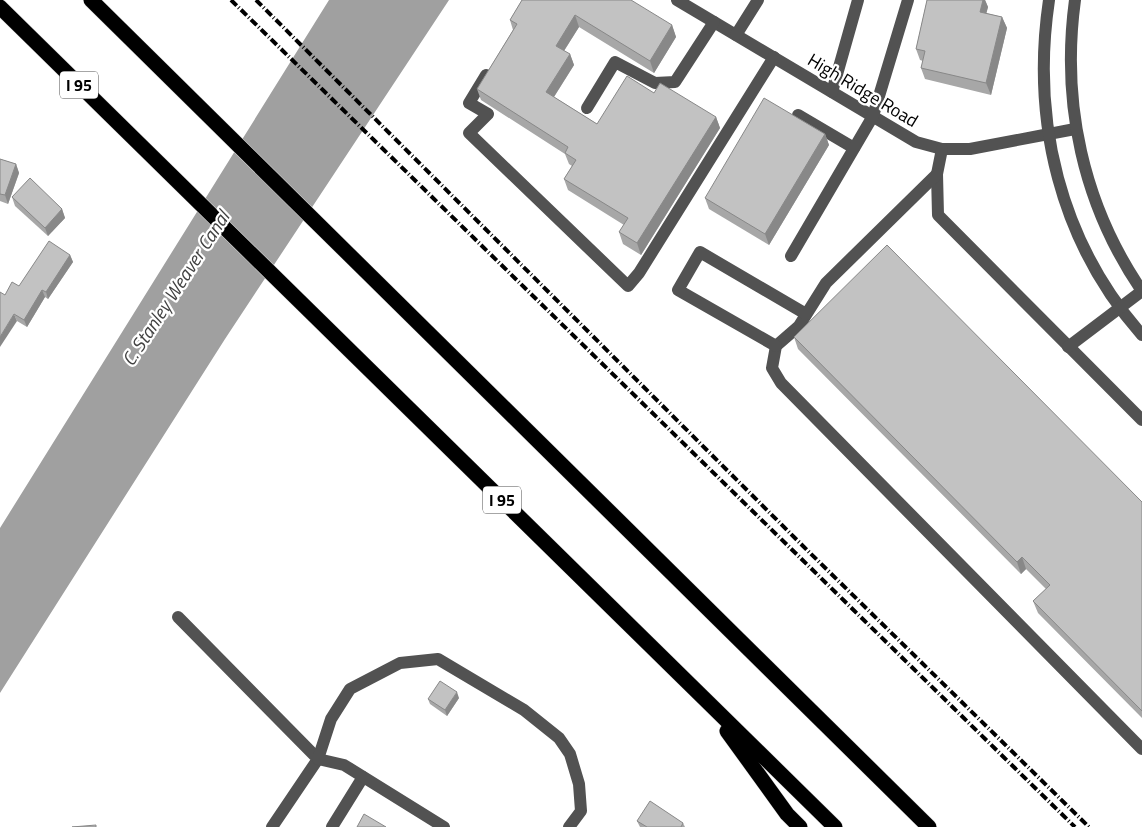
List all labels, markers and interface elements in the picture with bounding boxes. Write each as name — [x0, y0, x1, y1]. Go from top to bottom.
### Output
street label: High Ridge Road — [803, 46, 923, 134]
road number: I 95 — [60, 72, 98, 98]
water label: C. Stanley Weaver Canal — [114, 203, 237, 371]
road number: I 95 — [483, 486, 521, 514]

